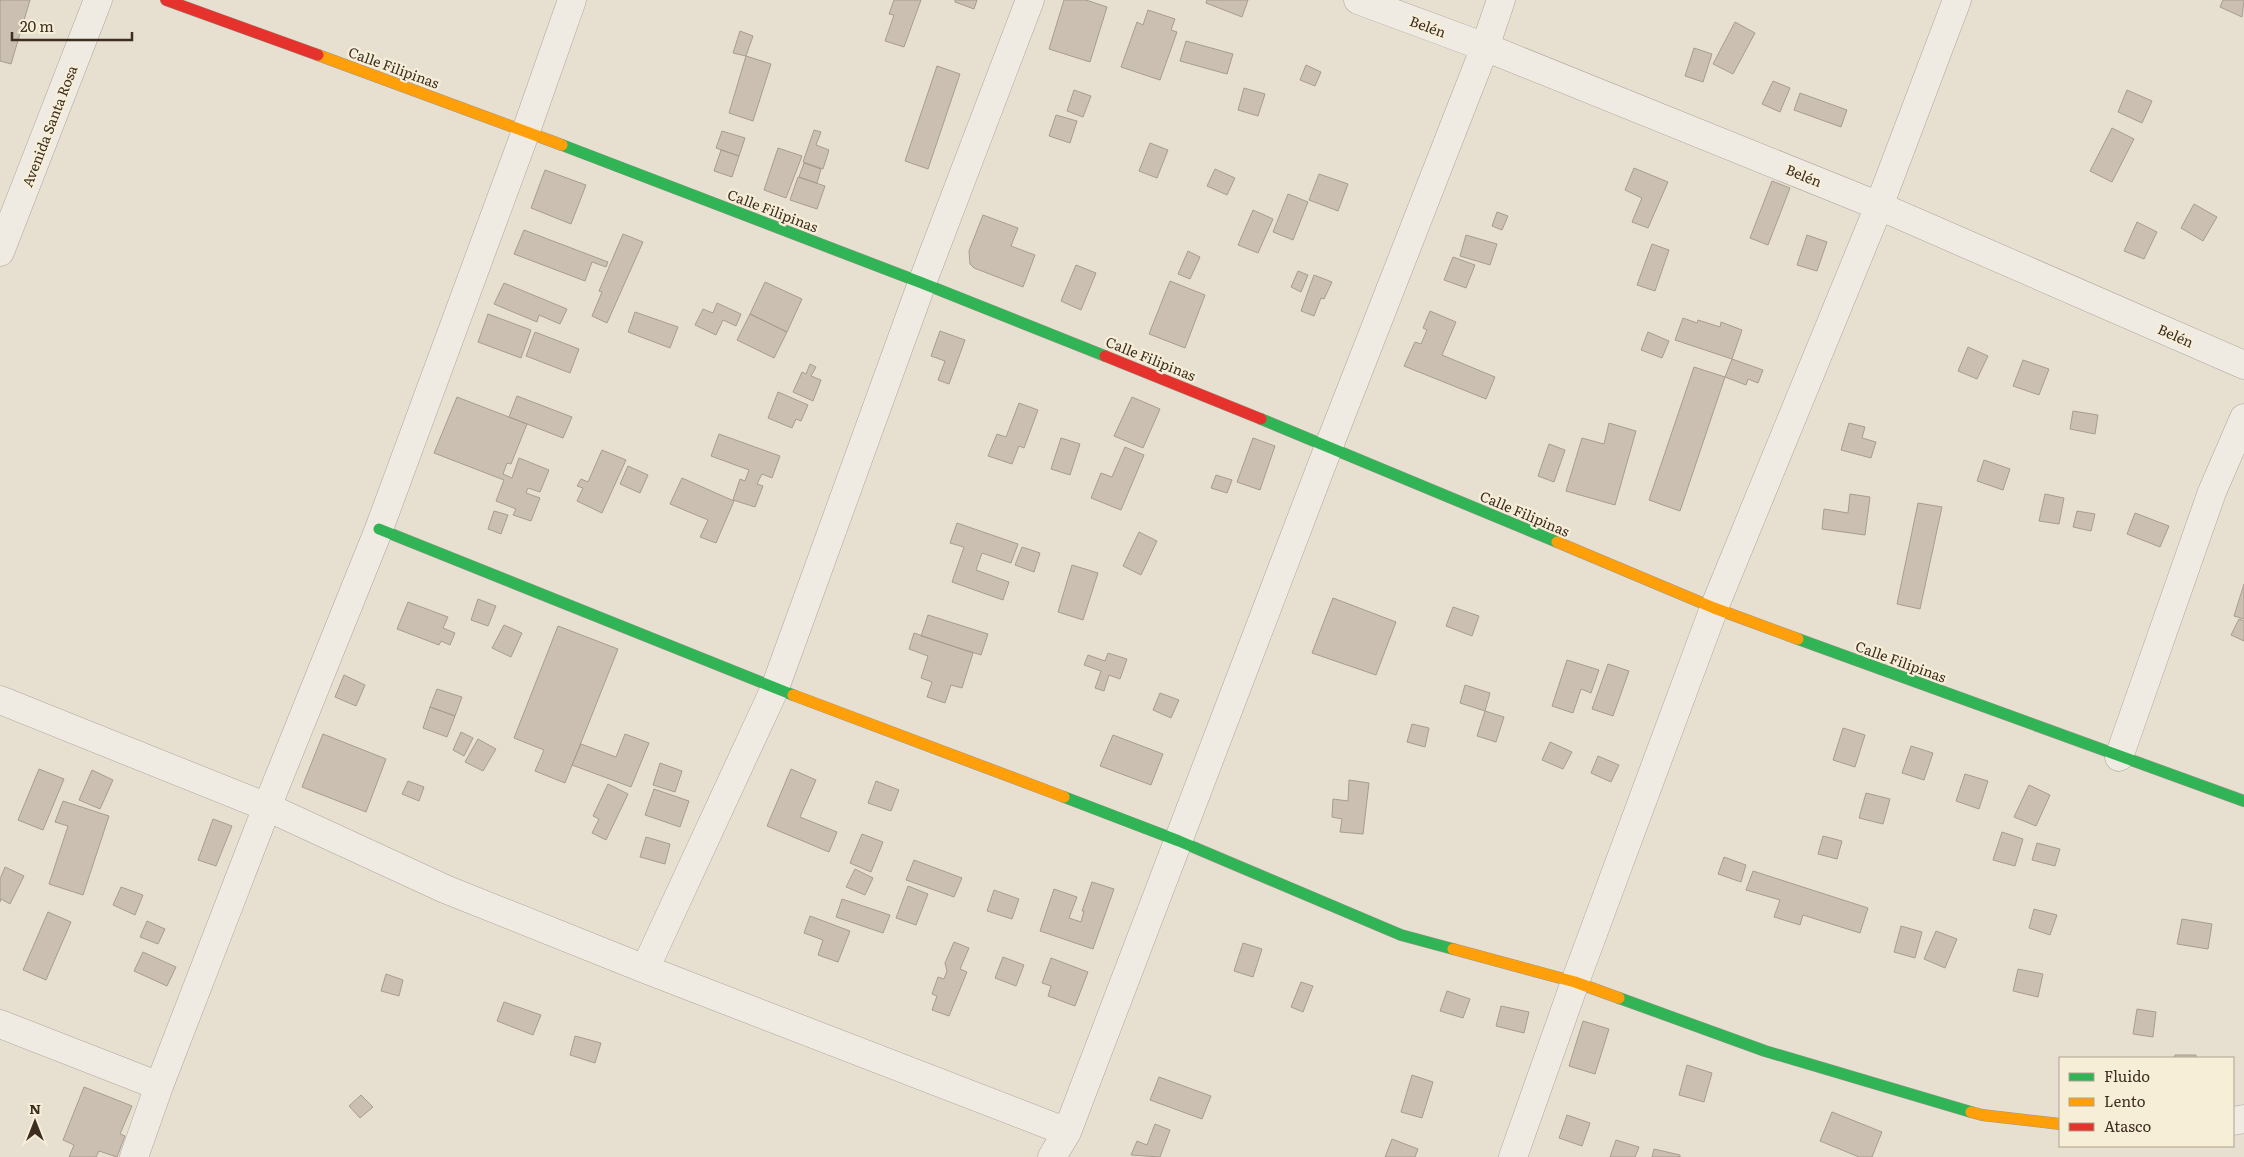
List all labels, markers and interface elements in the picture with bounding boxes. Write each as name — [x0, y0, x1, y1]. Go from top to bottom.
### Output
scale bar — [12, 10, 132, 42]
street label: Belén — [1407, 10, 1449, 42]
text: 20 m — [20, 14, 54, 37]
street label: Calle Filipinas — [346, 41, 442, 93]
street label: Avenida Santa Rosa — [17, 62, 82, 190]
street label: Belén — [1783, 159, 1825, 191]
street label: Calle Filipinas — [725, 184, 821, 236]
street label: Belén — [2155, 318, 2197, 352]
street label: Calle Filipinas — [1103, 331, 1199, 385]
street label: Calle Filipinas — [1477, 485, 1573, 541]
street label: Calle Filipinas — [1853, 635, 1949, 687]
legend — [2059, 1057, 2234, 1147]
text: Fluido — [2104, 1064, 2150, 1087]
text: Lento — [2104, 1089, 2146, 1112]
north arrow — [10, 1097, 60, 1147]
text: N — [29, 1098, 41, 1118]
text: Atasco — [2104, 1114, 2151, 1137]

